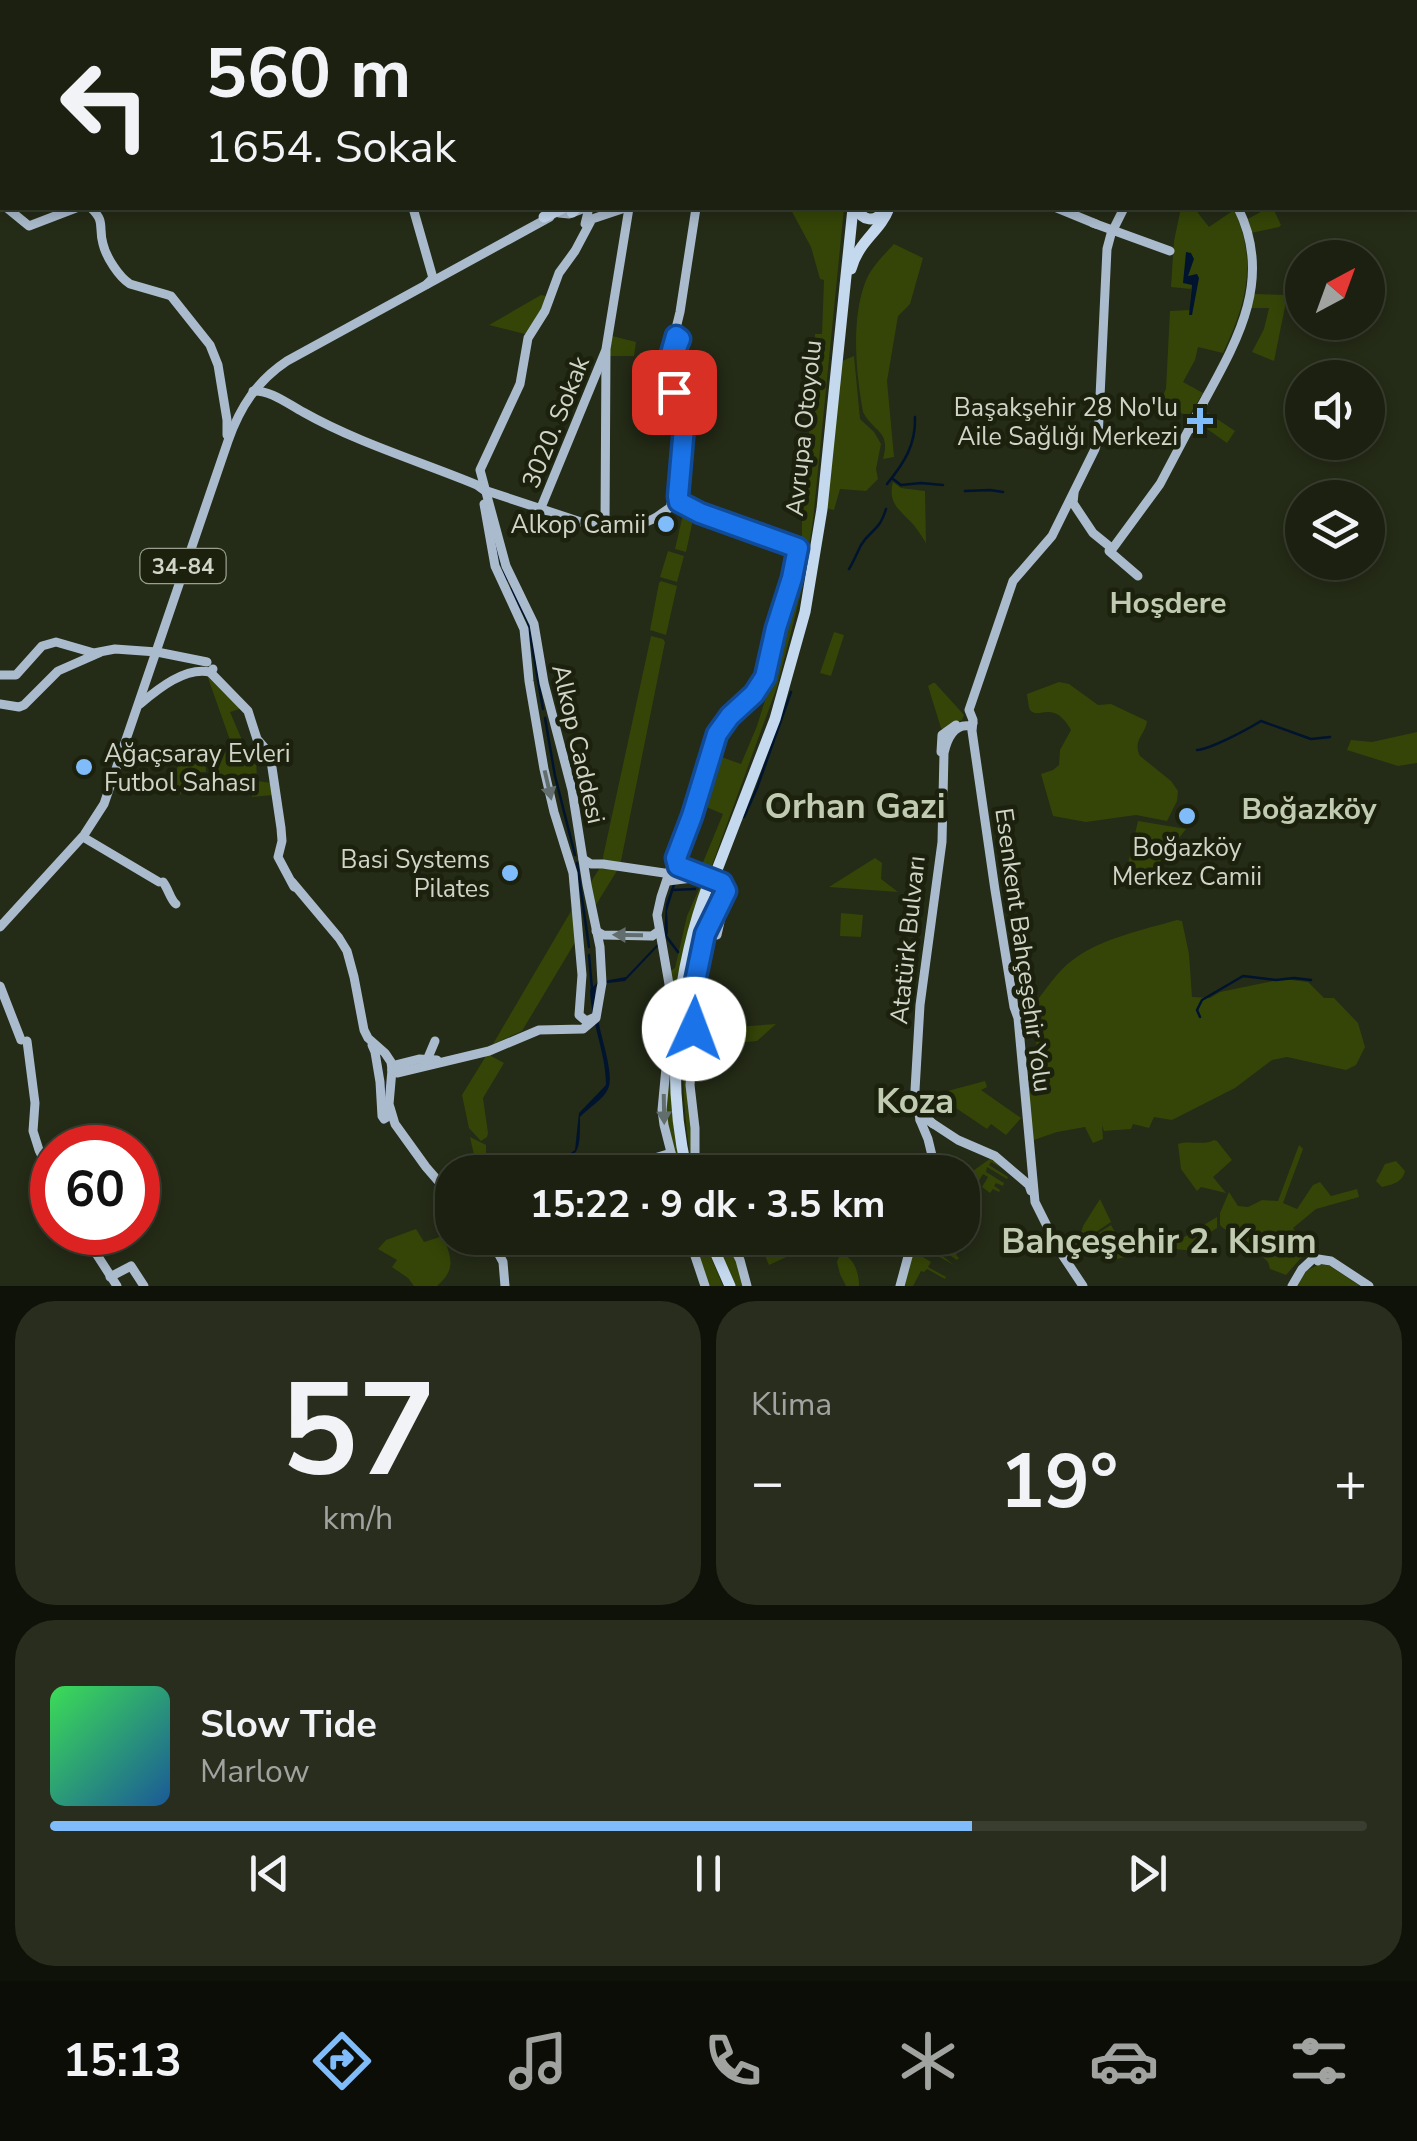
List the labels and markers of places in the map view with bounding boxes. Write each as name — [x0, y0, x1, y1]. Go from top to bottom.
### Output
pin — [632, 350, 717, 435]
place label: Başakşehir 28 No'lu Aile Sağlığı Merkezi — [954, 391, 1178, 454]
marker: Başakşehir 28 No'lu Aile Sağlığı Merkezi — [1187, 408, 1213, 434]
place label: Alkop Camii — [510, 508, 646, 542]
marker: Alkop Camii — [655, 513, 677, 535]
place label: Ağaçsaray Evleri Futbol Sahası — [104, 737, 291, 800]
marker: Ağaçsaray Evleri Futbol Sahası — [73, 756, 95, 778]
marker: Boğazköy Merkez Camii — [1176, 805, 1198, 827]
place label: Boğazköy Merkez Camii — [1112, 831, 1262, 894]
place label: Basi Systems Pilates — [341, 843, 490, 906]
marker: Basi Systems Pilates — [499, 862, 521, 884]

